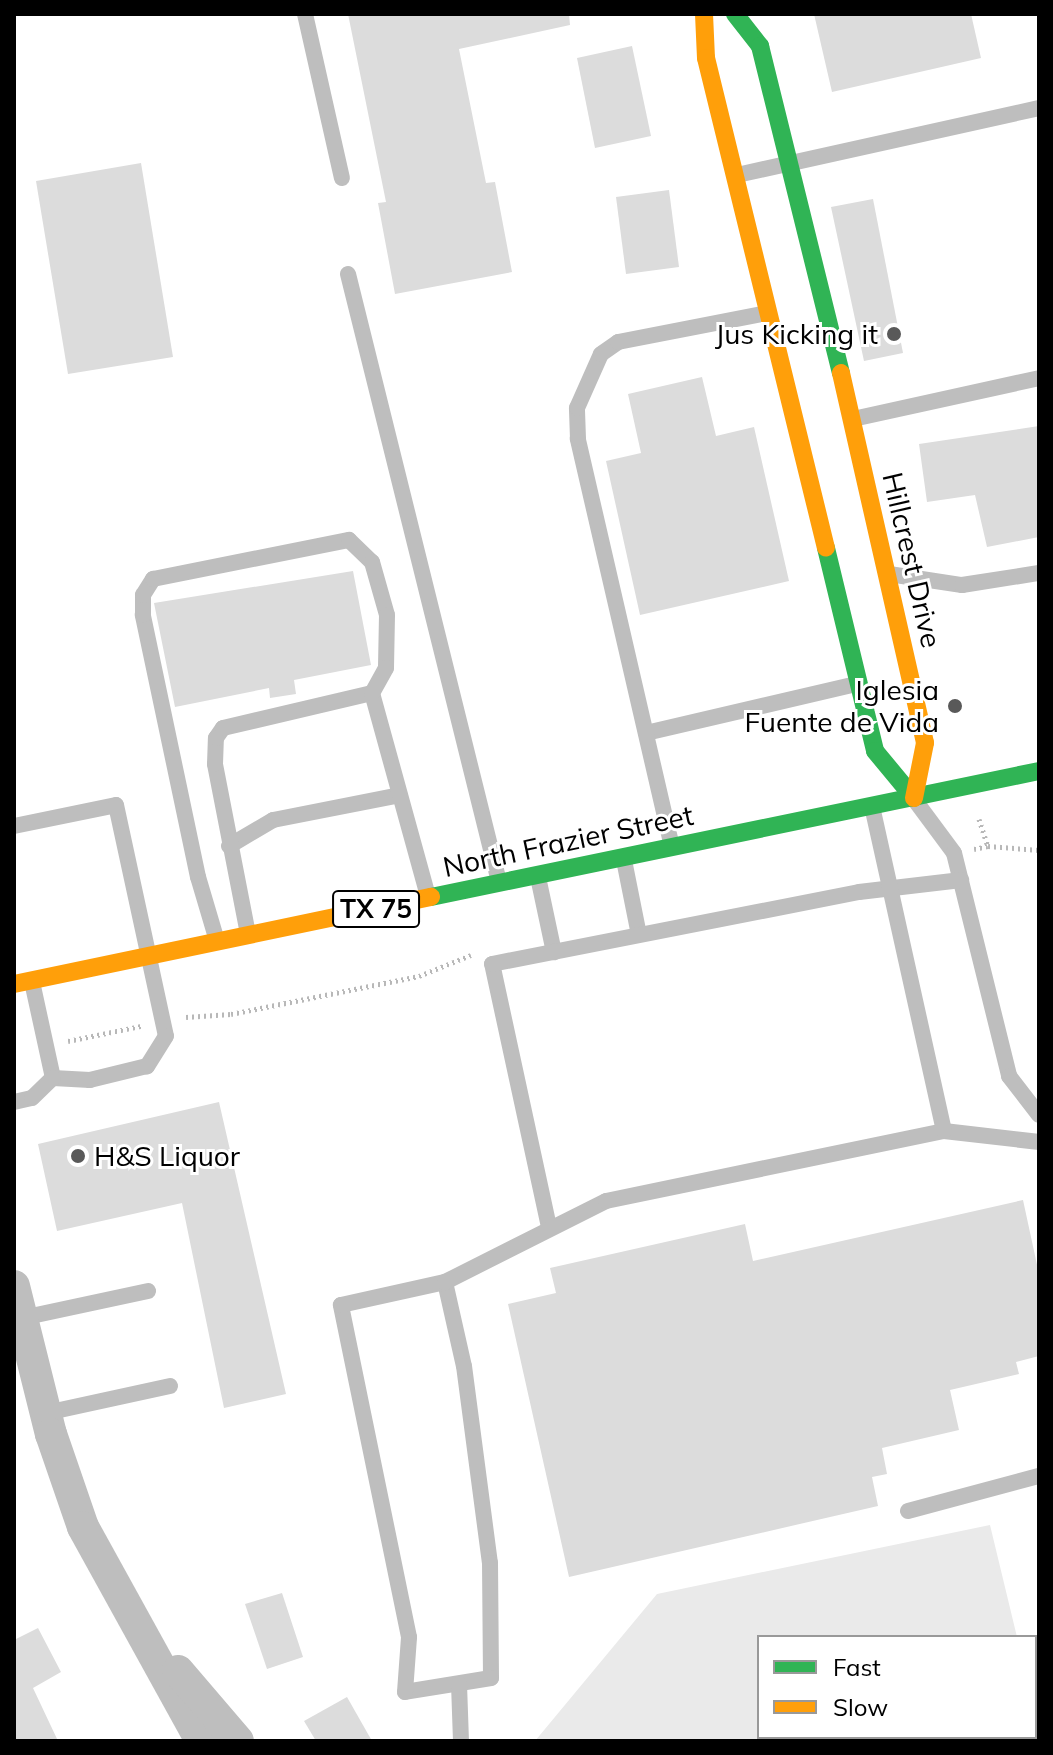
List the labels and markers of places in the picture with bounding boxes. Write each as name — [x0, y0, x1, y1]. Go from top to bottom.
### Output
place label: Jus Kicking it — [715, 317, 878, 351]
marker: Jus Kicking it — [885, 325, 903, 343]
place label: Iglesia Fuente de Vida — [744, 673, 939, 739]
marker: Iglesia Fuente de Vida — [946, 697, 964, 715]
place label: H&S Liquor — [94, 1139, 240, 1173]
marker: H&S Liquor — [69, 1147, 87, 1165]

